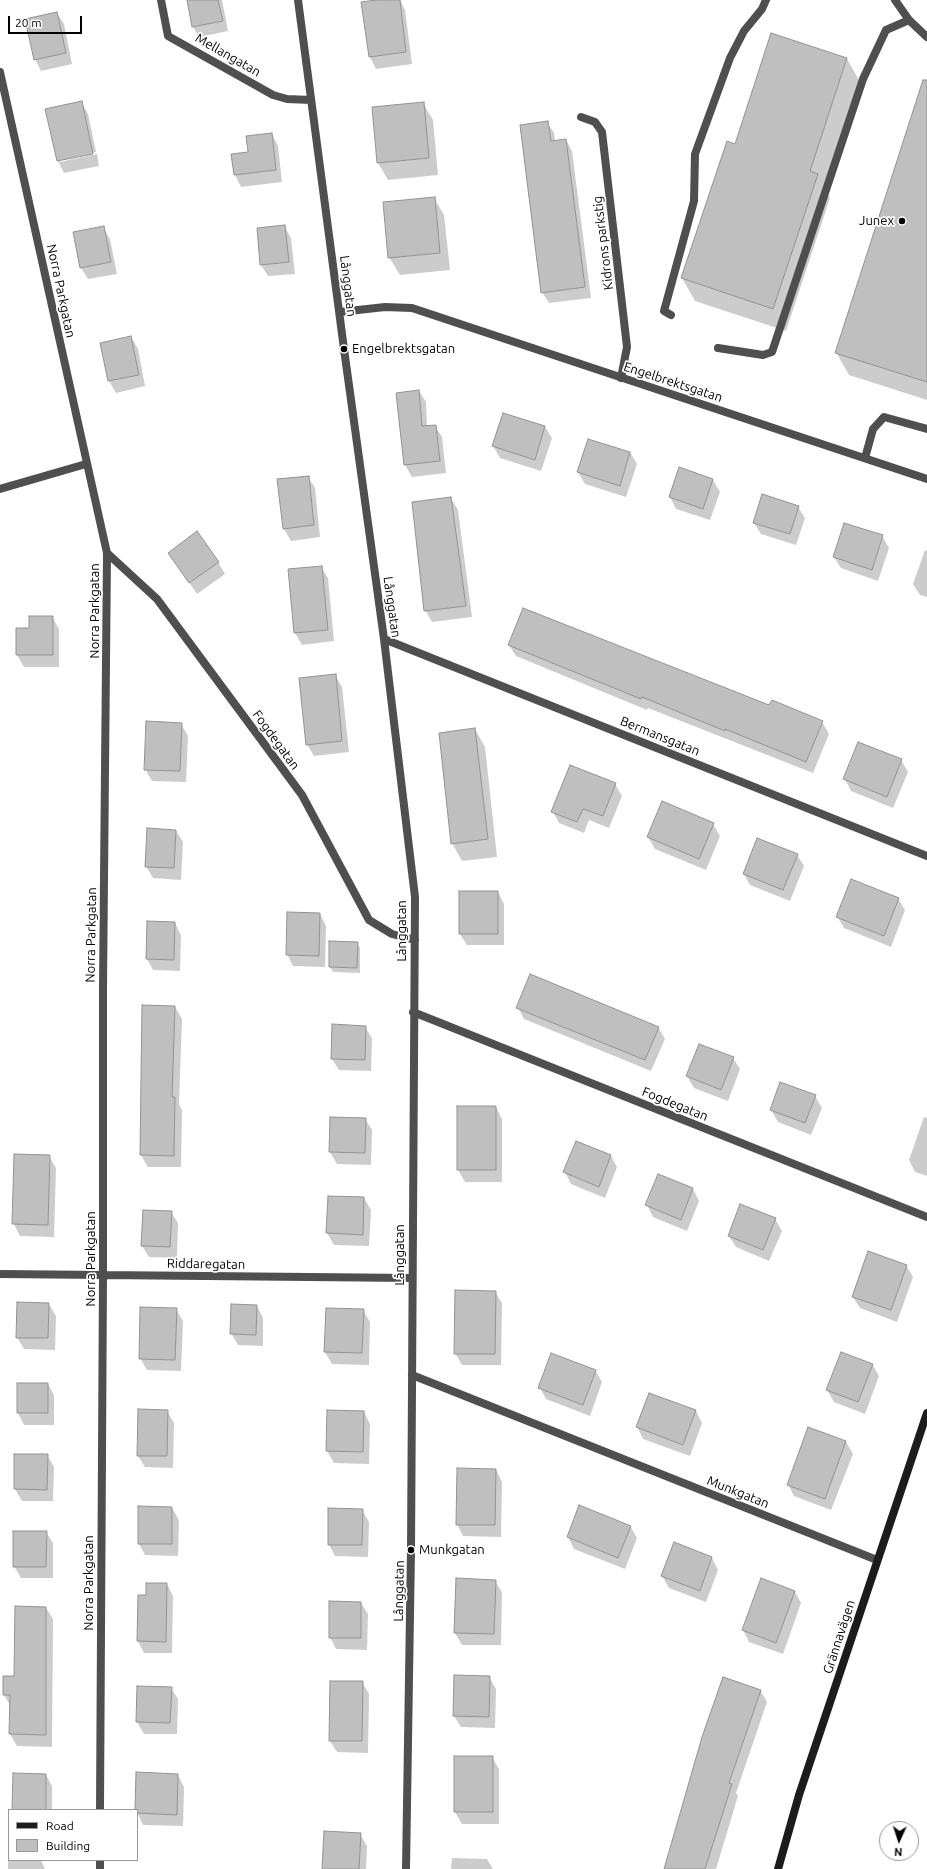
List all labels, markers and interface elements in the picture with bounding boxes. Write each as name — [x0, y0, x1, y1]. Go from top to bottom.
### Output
scale bar — [10, 8, 84, 34]
text: 20 m — [15, 16, 42, 29]
street label: Mellangatan — [193, 30, 263, 80]
street label: Kidrons parkstig — [589, 195, 617, 291]
place label: Junex — [859, 213, 894, 229]
marker: Junex — [897, 216, 907, 226]
street label: Norra Parkgatan — [43, 243, 79, 339]
street label: Långgatan — [337, 255, 359, 317]
place label: Engelbrektsgatan — [352, 341, 455, 357]
marker: Engelbrektsgatan — [339, 344, 349, 354]
street label: Engelbrektsgatan — [622, 359, 724, 405]
street label: Norra Parkgatan — [87, 563, 103, 659]
street label: Långgatan — [380, 575, 404, 639]
street label: Fogdegatan — [249, 707, 303, 773]
street label: Bermansgatan — [618, 713, 702, 759]
street label: Norra Parkgatan — [82, 887, 100, 983]
street label: Långgatan — [394, 900, 410, 962]
street label: Fogdegatan — [640, 1084, 710, 1124]
street label: Norra Parkgatan — [83, 1211, 99, 1307]
street label: Långgatan — [392, 1224, 408, 1286]
street label: Riddaregatan — [167, 1256, 245, 1272]
street label: Munkgatan — [705, 1472, 771, 1512]
street label: Norra Parkgatan — [81, 1535, 97, 1631]
place label: Munkgatan — [419, 1542, 485, 1558]
marker: Munkgatan — [406, 1545, 416, 1555]
street label: Långgatan — [391, 1560, 407, 1622]
street label: Grännavägen — [820, 1598, 858, 1676]
legend — [8, 1809, 138, 1861]
text: Road — [46, 1819, 74, 1832]
north arrow — [879, 1821, 919, 1861]
text: Building — [46, 1839, 90, 1852]
text: N — [894, 1846, 903, 1858]

